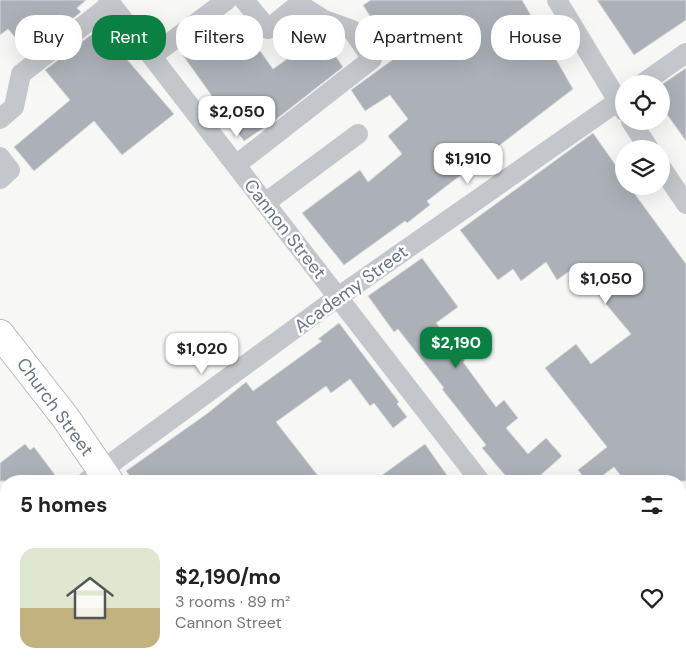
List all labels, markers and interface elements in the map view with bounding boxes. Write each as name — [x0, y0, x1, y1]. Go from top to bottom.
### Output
chip: Buy — [15, 15, 82, 60]
chip: Rent — [92, 15, 166, 60]
chip: Filters — [176, 15, 263, 60]
chip: New — [273, 15, 345, 60]
chip: Apartment — [355, 15, 481, 60]
chip: House — [491, 15, 580, 60]
map controls — [615, 75, 670, 195]
button: locate — [615, 75, 670, 130]
pin: $2,050 — [196, 96, 278, 138]
text: $2,050 — [209, 101, 265, 122]
button: layers — [615, 140, 670, 195]
pin: $1,910 — [427, 142, 509, 185]
text: $1,910 — [445, 148, 491, 169]
street label: Cannon Street — [239, 174, 331, 284]
street label: Academy Street — [289, 240, 413, 338]
pin: $1,050 — [565, 262, 647, 305]
text: $1,050 — [580, 268, 632, 289]
pin: $2,190 — [415, 326, 497, 369]
pin: $1,020 — [161, 332, 243, 375]
text: $2,190 — [431, 332, 481, 353]
text: $1,020 — [176, 338, 228, 359]
street label: Church Street — [11, 353, 99, 461]
text: 5 homes — [20, 491, 107, 519]
icon: filters — [638, 491, 666, 519]
text: $2,190/mo — [175, 563, 281, 591]
icon: home — [60, 568, 120, 628]
icon: heart — [638, 584, 666, 612]
text: 3 rooms · 89 m² — [175, 591, 290, 612]
text: Cannon Street — [175, 612, 282, 633]

